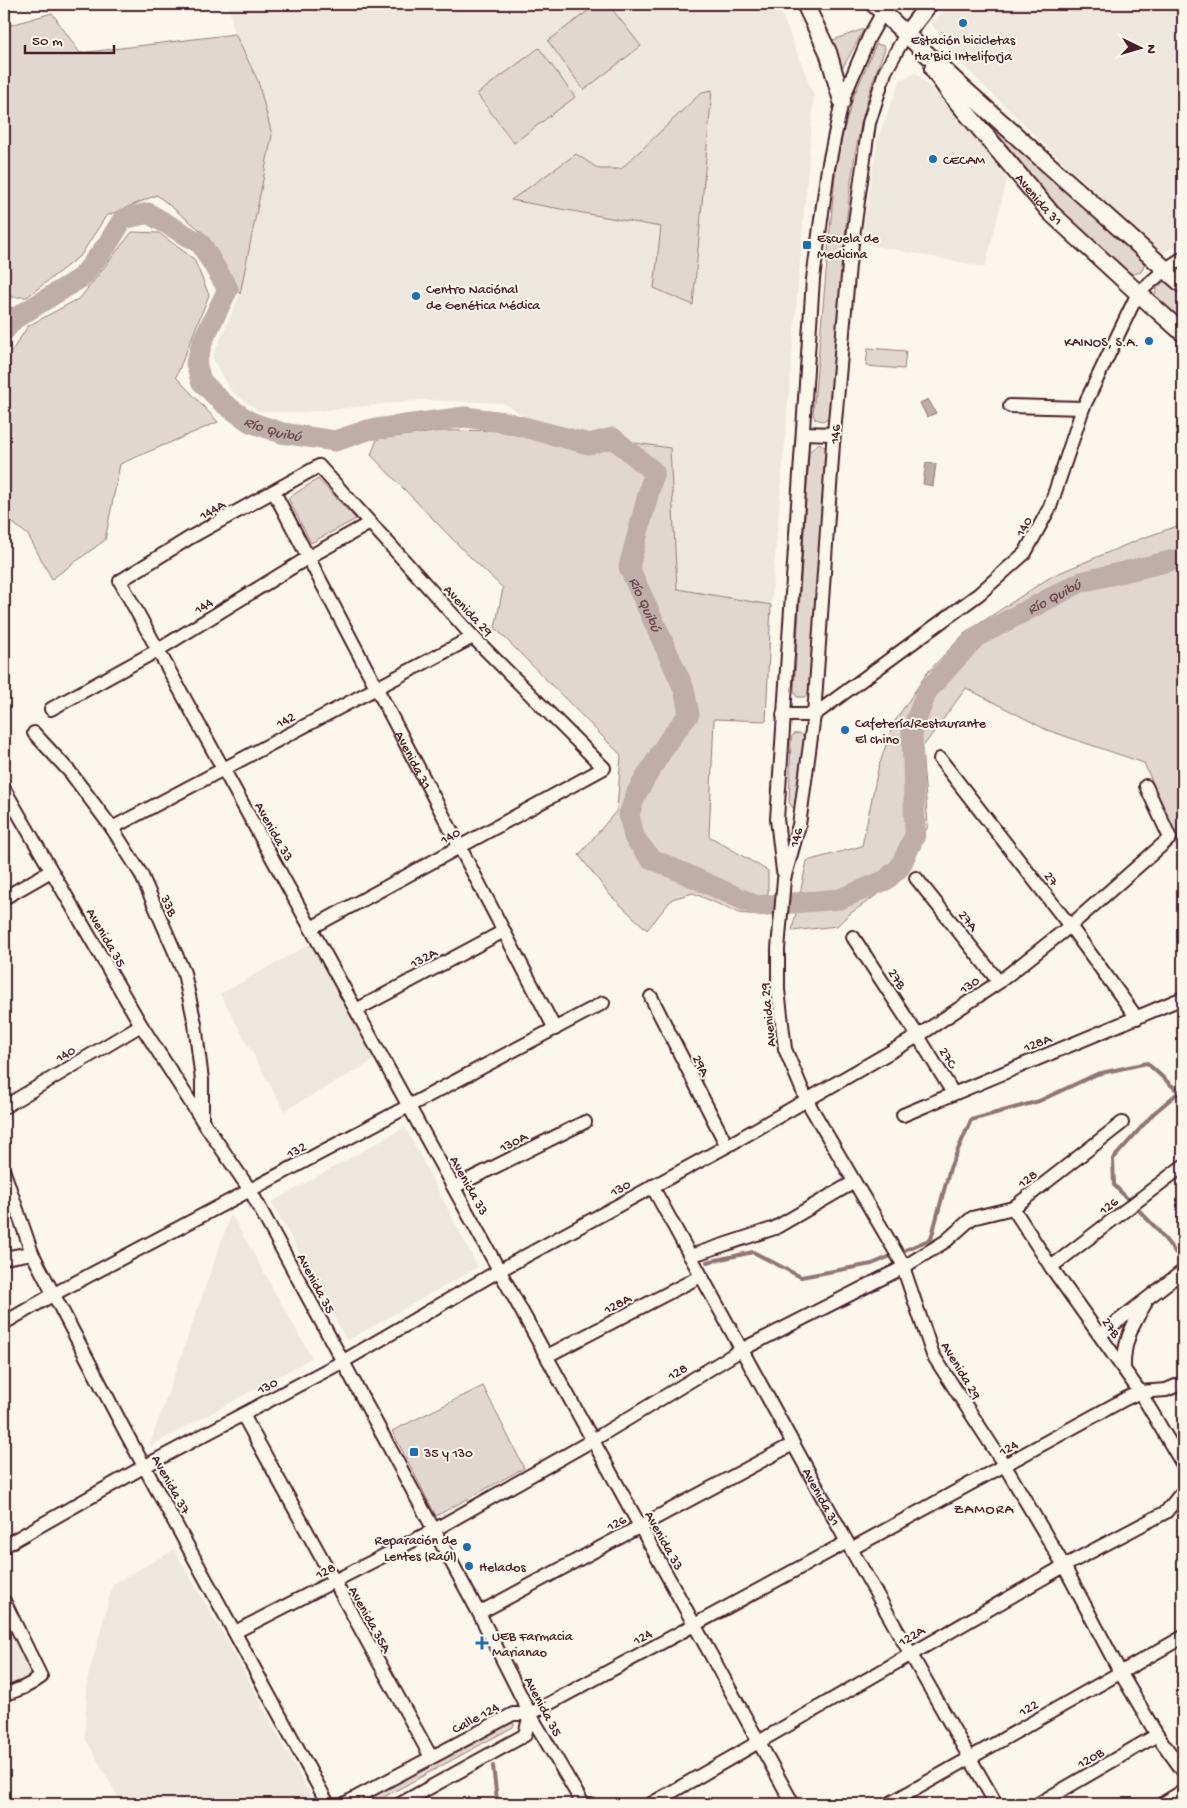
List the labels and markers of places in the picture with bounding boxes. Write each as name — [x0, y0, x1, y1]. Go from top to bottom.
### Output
marker: Estación bicicletas Ha'Bici Inteliforja — [957, 17, 969, 29]
place label: Estación bicicletas Ha'Bici Inteliforja — [911, 33, 1016, 66]
marker: CECAM — [927, 153, 939, 165]
place label: CECAM — [943, 153, 985, 170]
place label: Escuela de Medicina — [817, 231, 880, 264]
marker: Escuela de Medicina — [801, 239, 813, 251]
place label: Centro Naciónal de Genética Médica — [426, 282, 541, 315]
marker: Centro Naciónal de Genética Médica — [410, 290, 422, 302]
place label: KAINOS, S.A. — [1064, 335, 1139, 352]
marker: KAINOS, S.A. — [1143, 335, 1155, 347]
place label: Cafetería/Restaurante El chino — [855, 716, 987, 749]
marker: Cafetería/Restaurante El chino — [839, 724, 851, 736]
marker: 35 y 130 — [408, 1446, 420, 1458]
place label: 35 y 130 — [423, 1446, 473, 1463]
place label: Reparación de Lentes (Raúl) — [375, 1533, 458, 1566]
marker: Reparación de Lentes (Raúl) — [461, 1541, 473, 1553]
marker: Helados — [463, 1560, 475, 1572]
place label: Helados — [479, 1560, 527, 1577]
place label: UEB Farmacia Marianao — [492, 1629, 574, 1662]
marker: UEB Farmacia Marianao — [476, 1637, 488, 1649]

